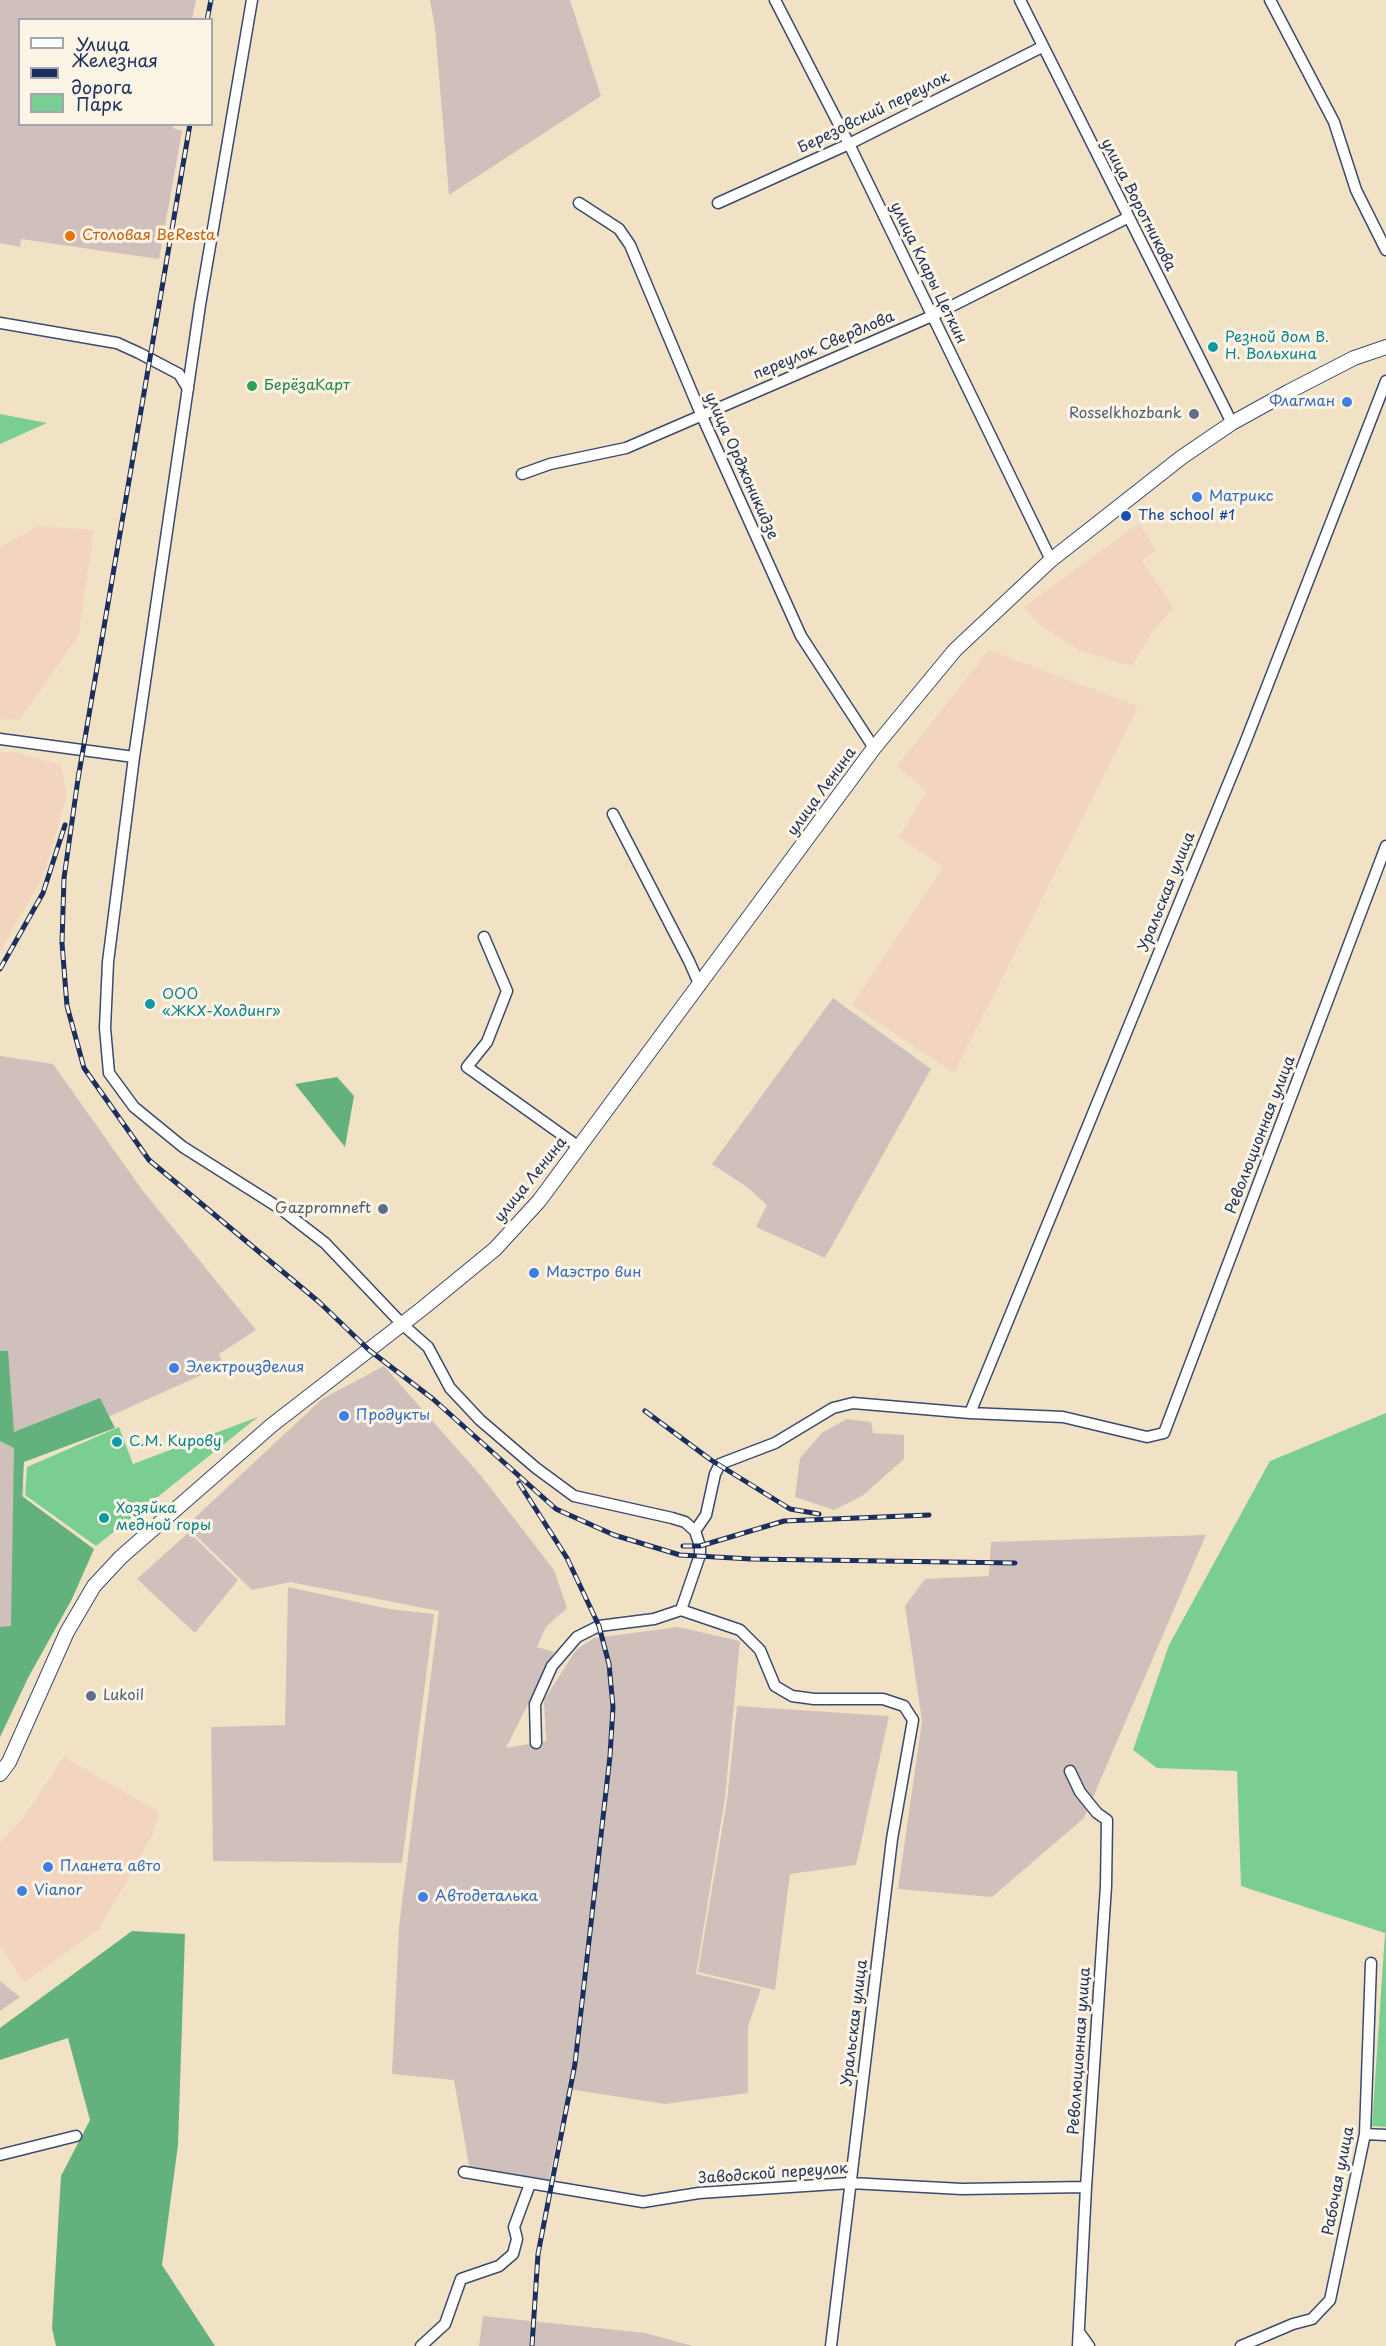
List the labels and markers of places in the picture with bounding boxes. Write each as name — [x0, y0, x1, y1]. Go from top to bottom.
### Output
place label: Столовая BeResta — [82, 227, 215, 245]
marker: Столовая BeResta — [63, 229, 77, 243]
place label: Резной дом В. Н. Вольхина — [1225, 329, 1329, 364]
marker: Резной дом В. Н. Вольхина — [1206, 340, 1220, 354]
place label: БерёзаКарт — [264, 377, 350, 395]
marker: БерёзаКарт — [245, 379, 259, 393]
place label: Флагман — [1269, 393, 1335, 411]
marker: Флагман — [1340, 395, 1354, 409]
place label: Rosselkhozbank — [1069, 405, 1182, 423]
marker: Rosselkhozbank — [1187, 407, 1201, 421]
place label: Матрикс — [1209, 488, 1273, 506]
marker: Матрикс — [1190, 490, 1204, 504]
place label: The school #1 — [1138, 507, 1235, 525]
marker: The school #1 — [1119, 509, 1133, 523]
place label: ООО «ЖКХ-Холдинг» — [162, 986, 281, 1021]
marker: ООО «ЖКХ-Холдинг» — [143, 997, 157, 1011]
place label: Gazpromneft — [275, 1200, 371, 1218]
marker: Gazpromneft — [376, 1202, 390, 1216]
place label: Маэстро вин — [546, 1264, 641, 1282]
marker: Маэстро вин — [527, 1266, 541, 1280]
place label: Электроизделия — [186, 1359, 304, 1377]
marker: Электроизделия — [167, 1361, 181, 1375]
place label: Продукты — [356, 1407, 430, 1425]
marker: Продукты — [337, 1409, 351, 1423]
place label: С.М. Кирову — [129, 1433, 221, 1451]
marker: С.М. Кирову — [110, 1435, 124, 1449]
place label: Хозяйка медной горы — [116, 1500, 211, 1535]
marker: Хозяйка медной горы — [97, 1511, 111, 1525]
place label: Lukoil — [103, 1687, 144, 1705]
marker: Lukoil — [84, 1689, 98, 1703]
place label: Планета авто — [60, 1858, 161, 1876]
marker: Планета авто — [41, 1860, 55, 1874]
place label: Vianor — [34, 1882, 82, 1900]
marker: Vianor — [15, 1884, 29, 1898]
place label: Автодеталька — [435, 1888, 538, 1906]
marker: Автодеталька — [416, 1890, 430, 1904]

